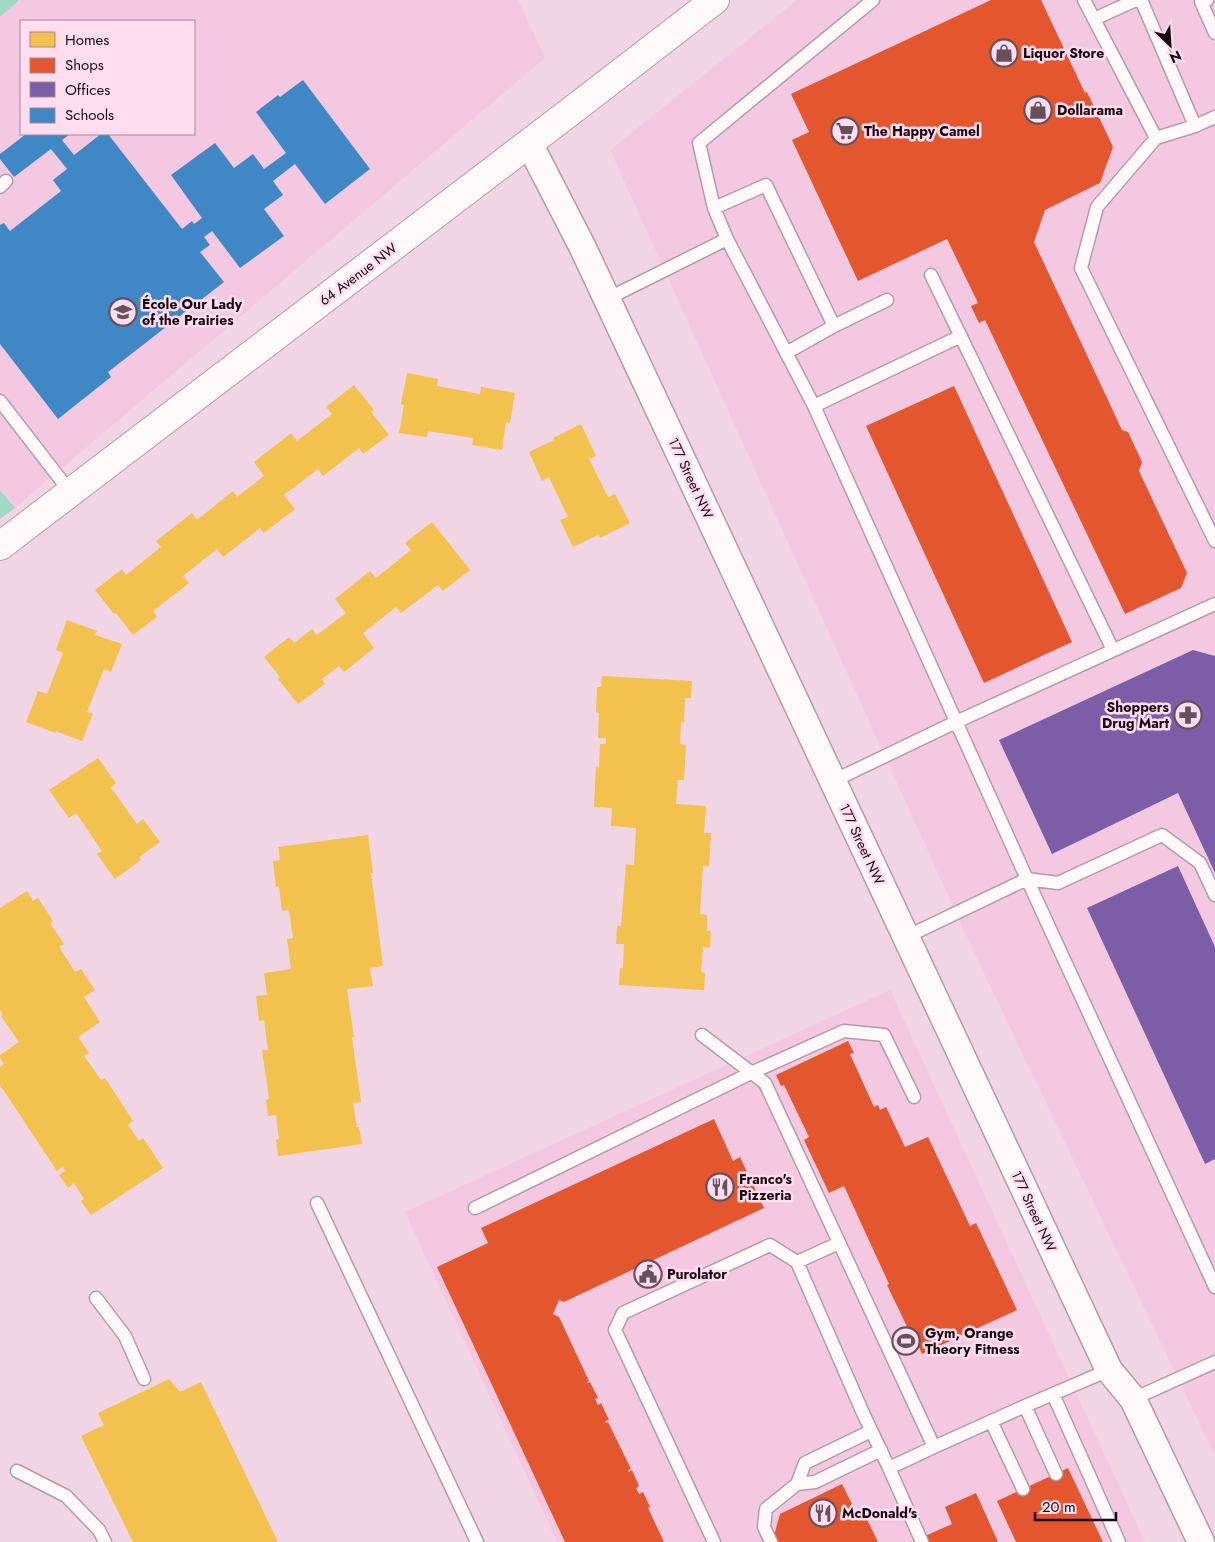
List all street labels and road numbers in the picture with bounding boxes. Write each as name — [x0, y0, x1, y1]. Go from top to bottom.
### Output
street label: 64 Avenue NW — [315, 238, 401, 310]
street label: 177 Street NW — [663, 434, 719, 522]
street label: 177 Street NW — [834, 800, 890, 888]
street label: 177 Street NW — [1006, 1167, 1062, 1255]

